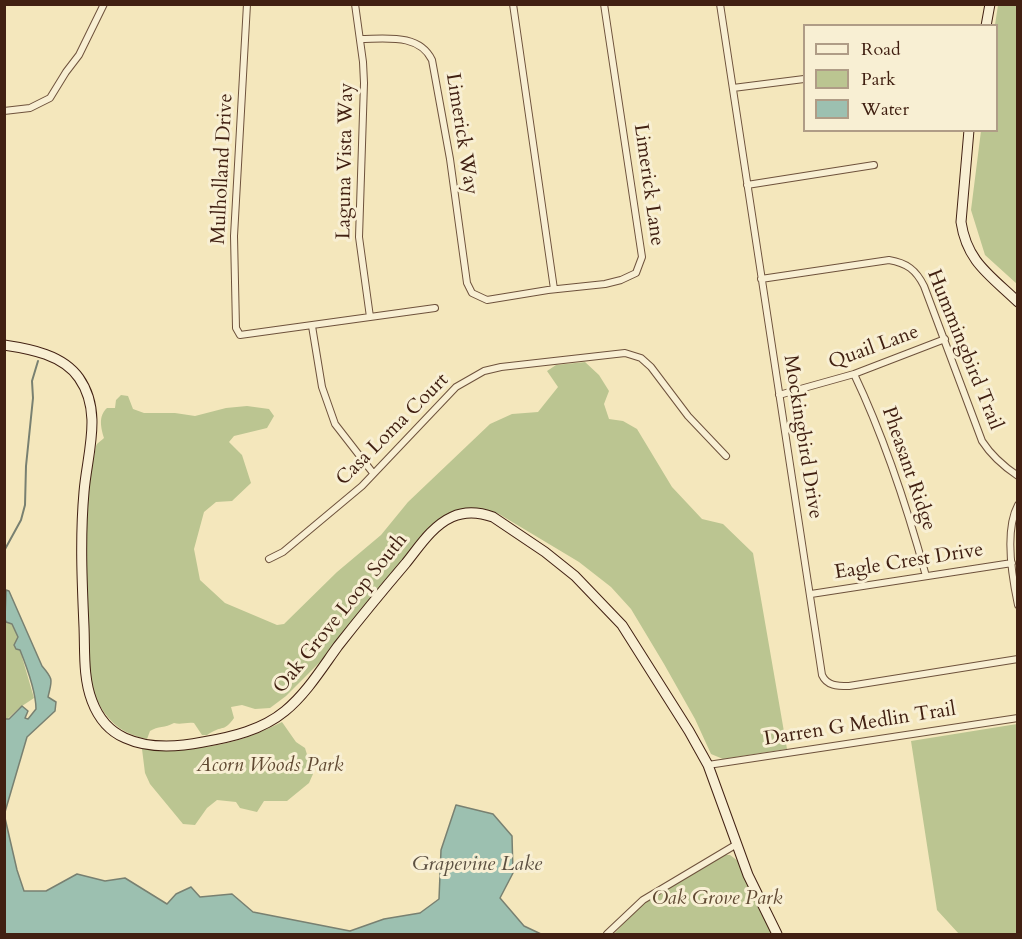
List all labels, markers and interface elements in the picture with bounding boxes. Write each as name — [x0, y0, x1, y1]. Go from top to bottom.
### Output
legend — [803, 24, 998, 132]
text: Road — [861, 37, 901, 62]
text: Park — [861, 67, 896, 92]
street label: Limerick Way — [440, 71, 482, 197]
street label: Laguna Vista Way — [333, 82, 359, 240]
street label: Mulholland Drive — [207, 93, 239, 245]
text: Water — [861, 97, 909, 122]
street label: Limerick Lane — [628, 122, 668, 248]
street label: Hummingbird Trail — [921, 266, 1007, 434]
street label: Quail Lane — [826, 321, 922, 375]
street label: Mockingbird Drive — [777, 353, 827, 521]
street label: Casa Loma Court — [332, 369, 454, 491]
street label: Pheasant Ridge — [876, 404, 940, 534]
street label: Oak Grove Loop South — [269, 529, 413, 699]
street label: Eagle Crest Drive — [833, 538, 985, 586]
street label: Darren G Medlin Trail — [762, 698, 958, 752]
park label: Acorn Woods Park — [197, 754, 343, 778]
water label: Grapevine Lake — [412, 852, 542, 878]
park label: Oak Grove Park — [652, 887, 782, 911]

